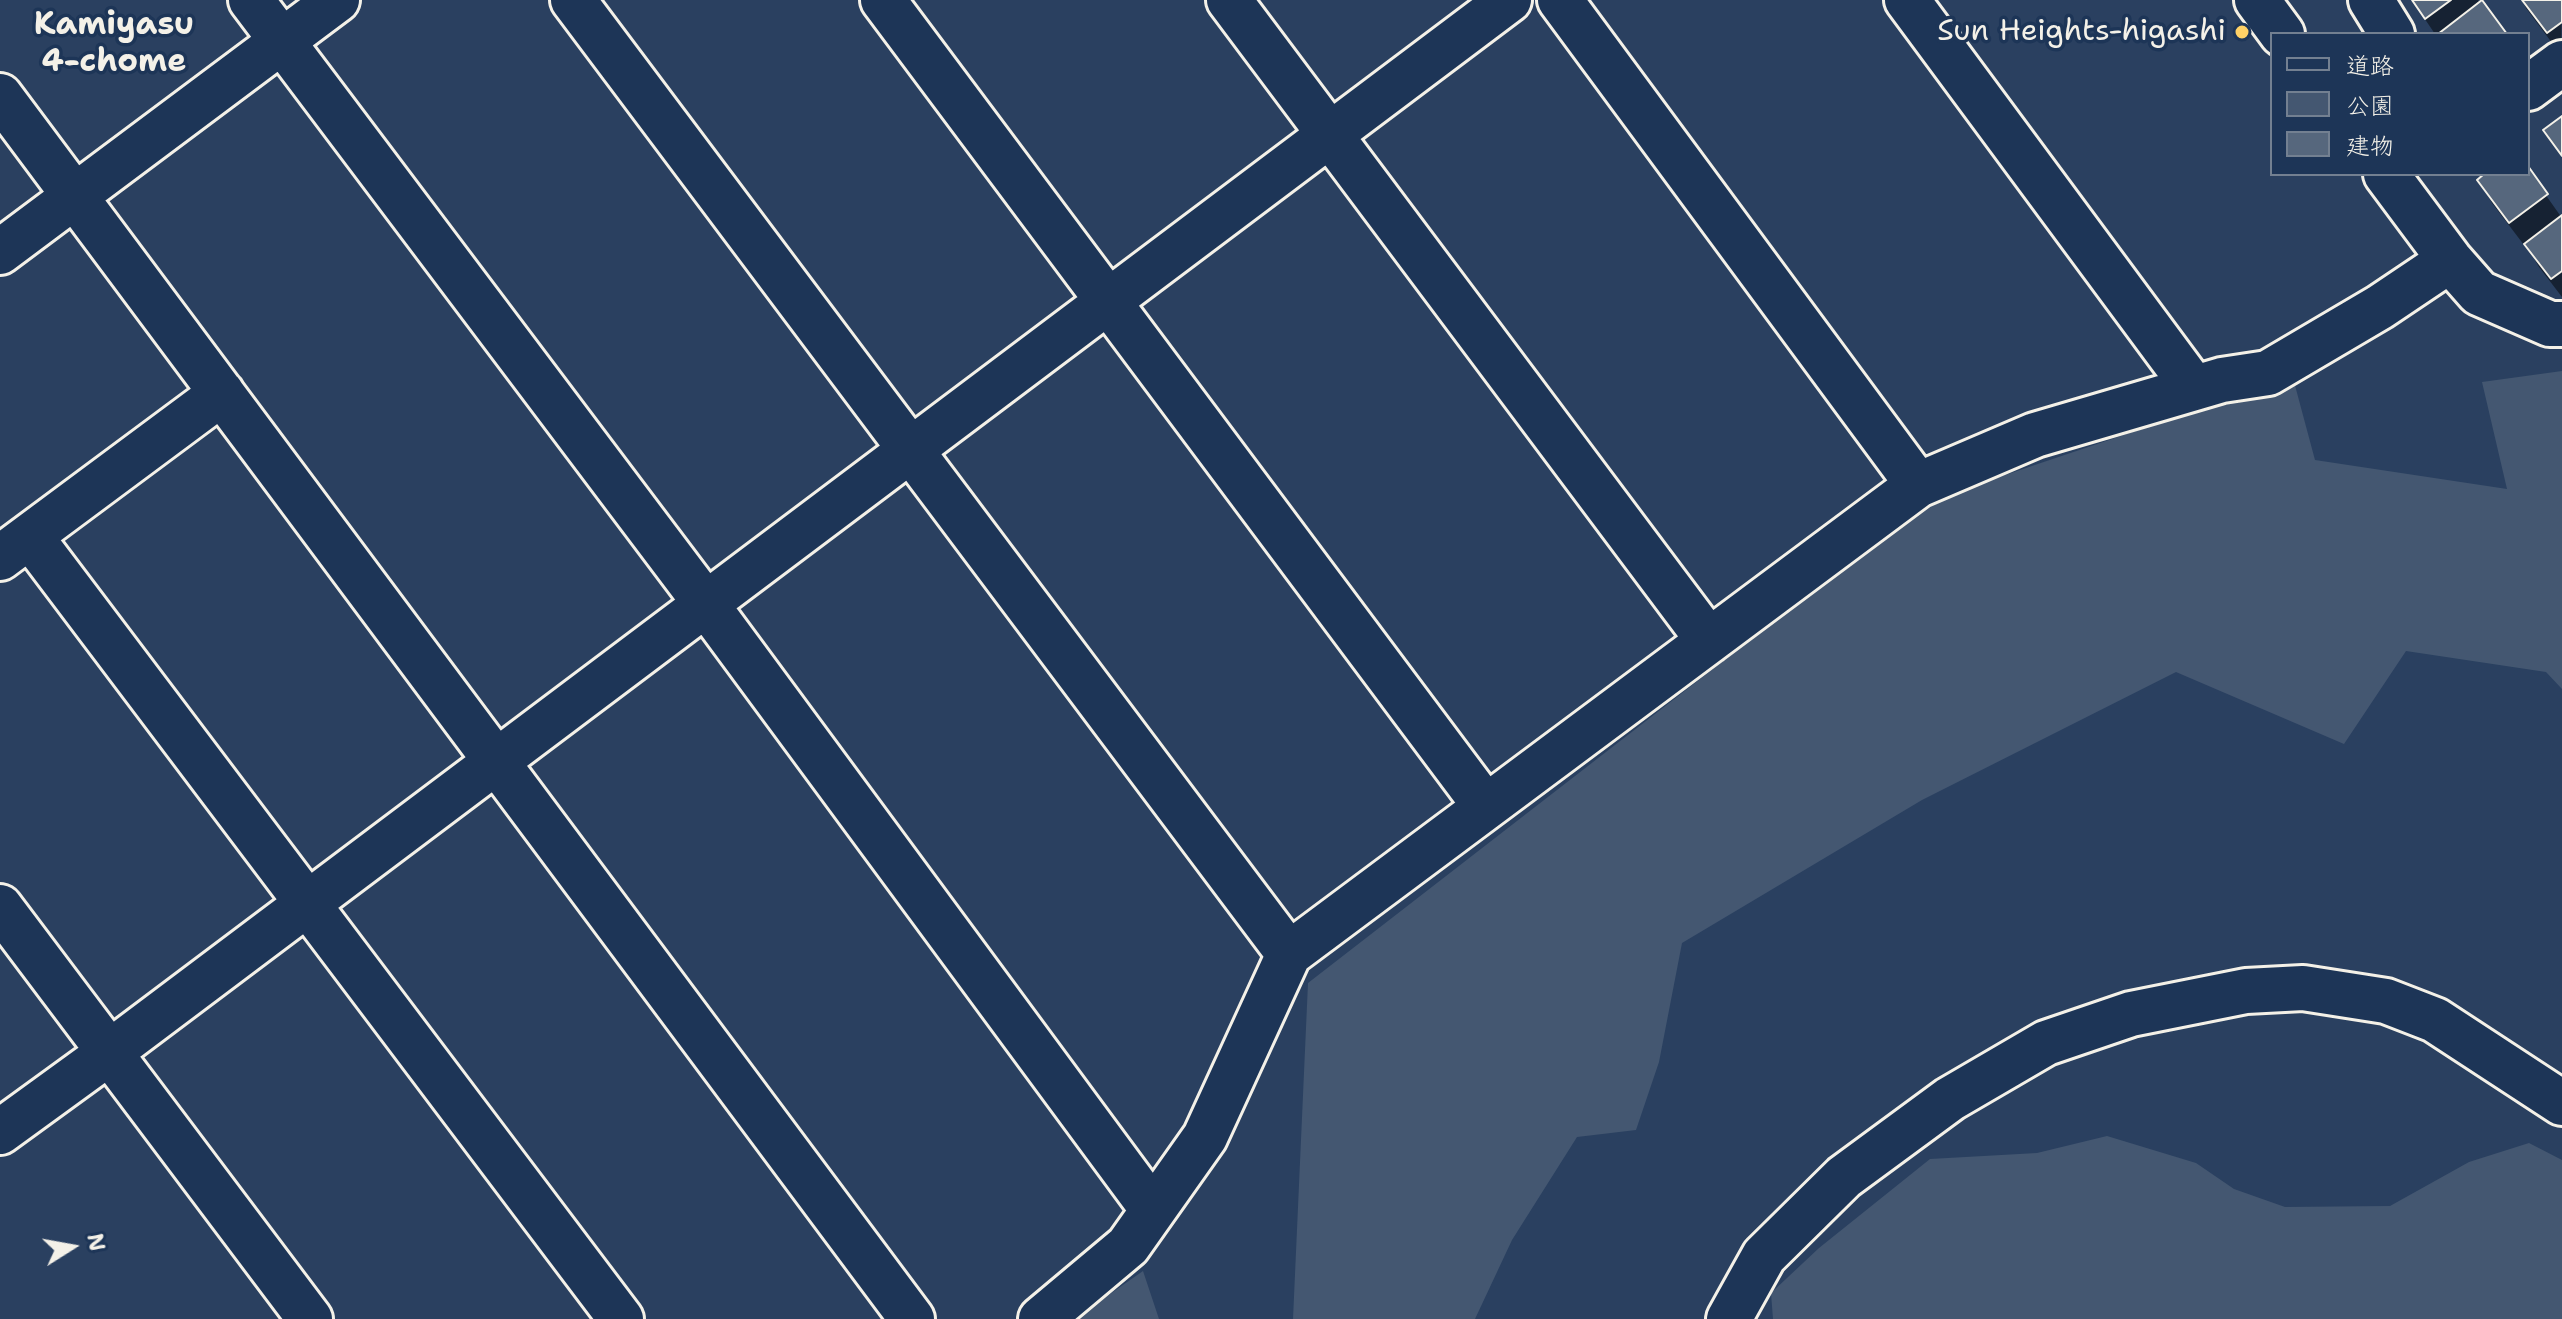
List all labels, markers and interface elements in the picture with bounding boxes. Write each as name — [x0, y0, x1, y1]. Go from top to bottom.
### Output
district label: Kamiyasu 4-chome — [34, 7, 194, 82]
place label: Sun Heights-higashi — [1937, 14, 2226, 50]
marker: Sun Heights-higashi — [2233, 23, 2251, 41]
legend — [2270, 32, 2530, 176]
text: 道路 — [2346, 50, 2394, 82]
text: 公園 — [2346, 90, 2394, 122]
text: 建物 — [2346, 130, 2394, 162]
north arrow — [32, 1207, 112, 1287]
text: N — [80, 1231, 112, 1254]

